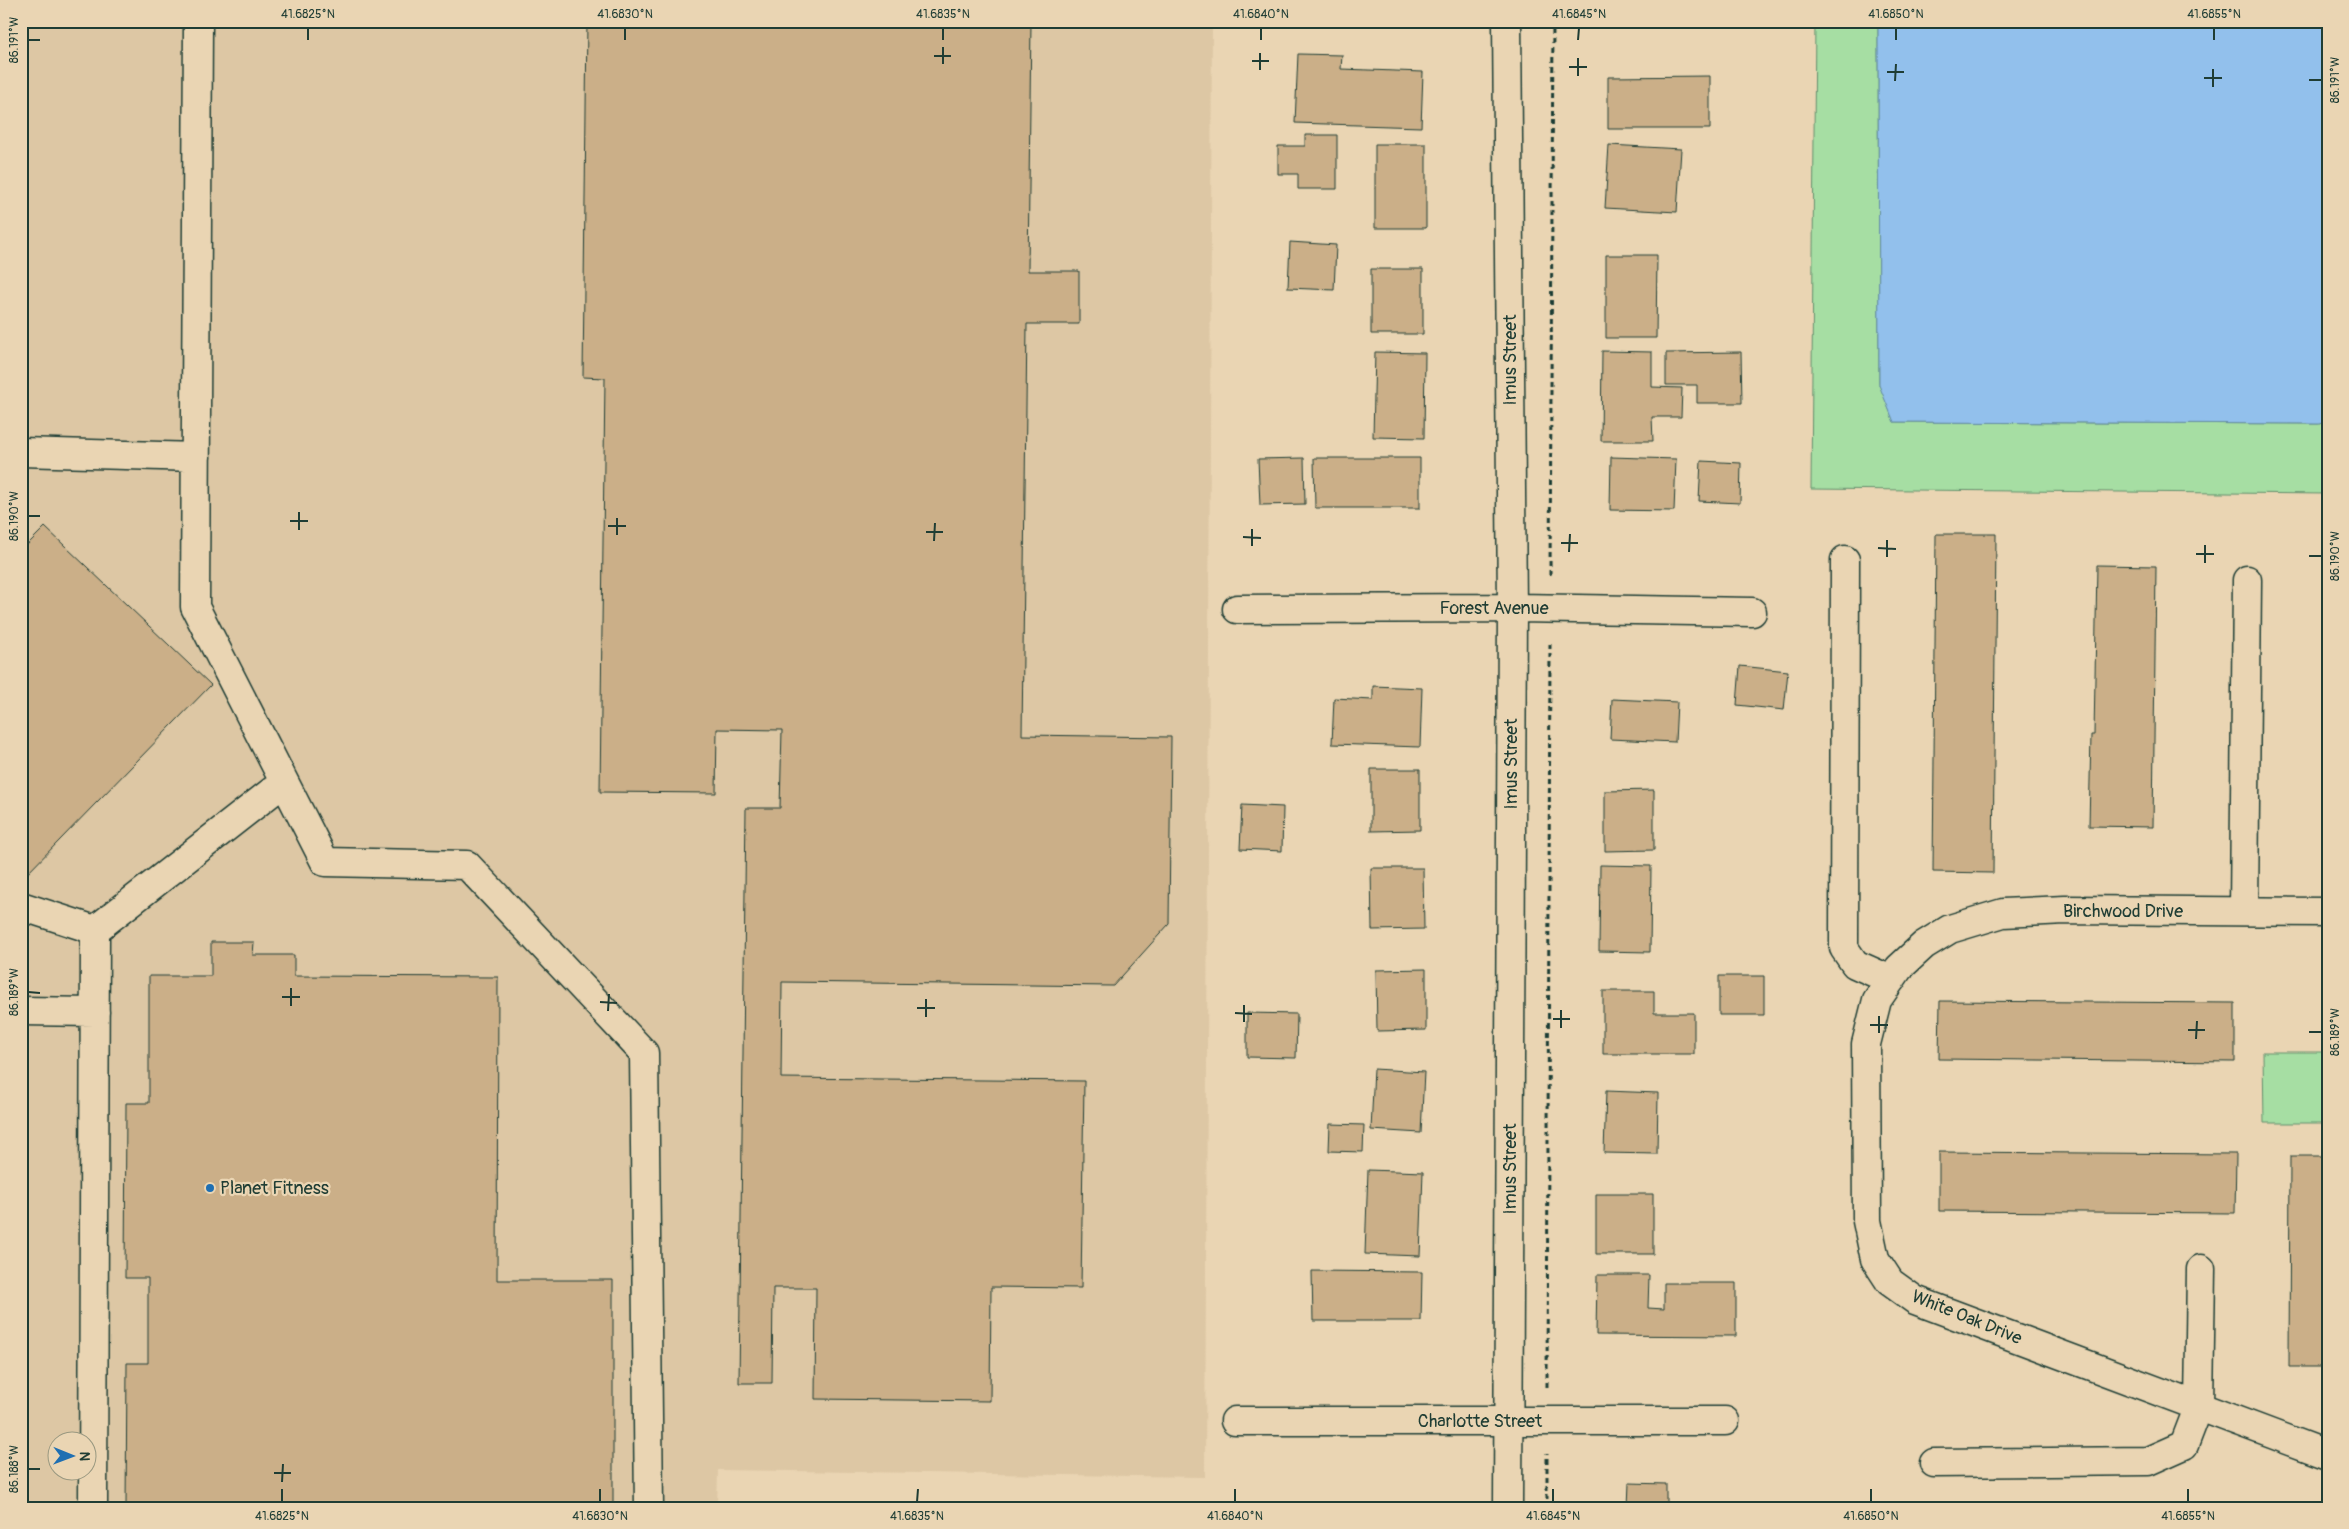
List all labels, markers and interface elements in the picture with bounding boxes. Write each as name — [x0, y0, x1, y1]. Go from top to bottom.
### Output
text: 41.6825°N — [281, 7, 335, 22]
text: 41.6830°N — [597, 7, 653, 22]
text: 41.6835°N — [916, 7, 970, 22]
text: 41.6840°N — [1233, 7, 1289, 22]
text: 41.6845°N — [1552, 7, 1606, 22]
text: 41.6850°N — [1868, 7, 1924, 22]
text: 41.6855°N — [2187, 7, 2241, 22]
text: 86.191°W — [7, 17, 22, 63]
text: 86.191°W — [2328, 57, 2343, 103]
street label: Imus Street — [1499, 314, 1522, 405]
text: 86.190°W — [7, 491, 22, 541]
text: 86.190°W — [2328, 531, 2343, 581]
street label: Forest Avenue — [1439, 597, 1549, 620]
street label: Imus Street — [1500, 718, 1523, 809]
street label: Birchwood Drive — [2063, 900, 2183, 923]
text: 86.189°W — [7, 968, 22, 1016]
text: 86.189°W — [2328, 1008, 2343, 1056]
street label: Imus Street — [1499, 1123, 1522, 1214]
place label: Planet Fitness — [220, 1177, 329, 1200]
marker: Planet Fitness — [204, 1182, 216, 1194]
street label: White Oak Drive — [1908, 1285, 2025, 1350]
street label: Charlotte Street — [1418, 1410, 1543, 1433]
north arrow — [48, 1432, 98, 1482]
text: 86.188°W — [7, 1445, 22, 1493]
text: N — [76, 1451, 93, 1461]
text: 41.6825°N — [255, 1509, 309, 1524]
text: 41.6830°N — [572, 1509, 628, 1524]
text: 41.6835°N — [890, 1509, 944, 1524]
text: 41.6840°N — [1207, 1509, 1263, 1524]
text: 41.6845°N — [1526, 1509, 1580, 1524]
text: 41.6850°N — [1843, 1509, 1899, 1524]
text: 41.6855°N — [2161, 1509, 2215, 1524]

